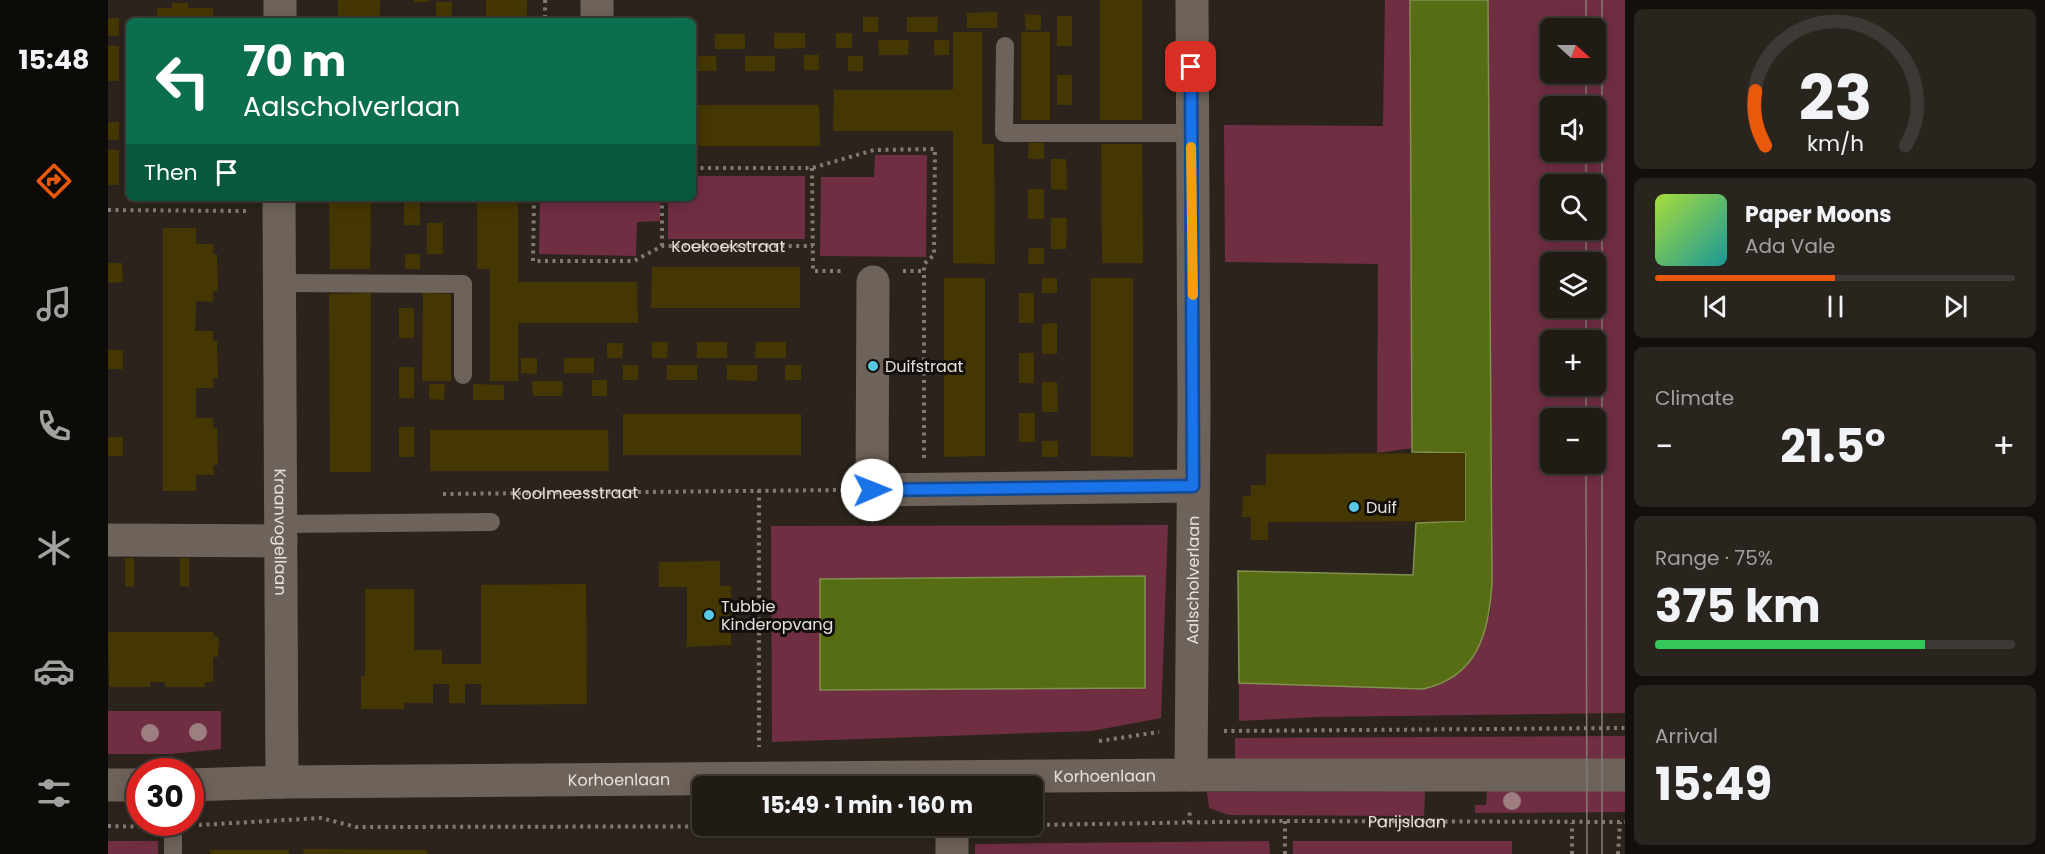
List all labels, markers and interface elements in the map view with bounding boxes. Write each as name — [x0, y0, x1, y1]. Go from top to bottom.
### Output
north arrow — [1540, 18, 1606, 84]
map controls — [1540, 18, 1606, 474]
text: 70 m — [243, 32, 346, 91]
text: 15:48 — [18, 41, 90, 78]
pin — [1165, 41, 1216, 92]
icon: left — [144, 42, 222, 120]
icon: arrive — [1174, 50, 1207, 83]
text: 23 — [1798, 54, 1872, 142]
text: Aalscholverlaan — [243, 88, 460, 125]
button: sound — [1540, 96, 1606, 162]
text: km/h — [1806, 128, 1864, 159]
icon: arrive — [210, 156, 243, 189]
text: Then — [144, 157, 198, 188]
icon: directions — [33, 160, 75, 202]
button: search — [1540, 174, 1606, 240]
text: Paper Moons — [1745, 199, 1892, 230]
text: Ada Vale — [1745, 232, 1835, 260]
street label: Koekoekstraat — [671, 235, 785, 258]
button: layers — [1540, 252, 1606, 318]
icon: music — [33, 283, 75, 325]
icon: previous — [1699, 290, 1732, 323]
icon: pause — [1819, 290, 1852, 323]
icon: next — [1939, 290, 1972, 323]
button: + — [1540, 330, 1606, 396]
place label: Duifstraat — [885, 355, 964, 378]
marker: Duifstraat — [866, 359, 880, 373]
text: Climate — [1655, 384, 1734, 412]
icon: phone — [33, 405, 75, 447]
button: − — [1540, 408, 1606, 474]
text: 21.5° — [1780, 415, 1886, 478]
text: − — [1655, 423, 1673, 470]
text: + — [1992, 423, 2015, 470]
position arrow — [840, 458, 904, 522]
street label: Kraanvogellaan — [268, 468, 292, 596]
street label: Koolmeesstraat — [512, 481, 638, 505]
place label: Duif — [1366, 496, 1397, 519]
marker: Duif — [1347, 500, 1361, 514]
street label: Aalscholverlaan — [1181, 516, 1205, 645]
icon: climate — [33, 527, 75, 569]
text: Range · 75% — [1655, 544, 1773, 572]
text: 375 km — [1655, 575, 1821, 638]
place label: Tubbie Kinderopvang — [721, 595, 833, 636]
marker: Tubbie Kinderopvang — [702, 608, 716, 622]
icon: car — [33, 650, 75, 692]
text: Arrival — [1655, 722, 1718, 750]
text: 15:49 — [1655, 753, 1772, 816]
speed limit sign: 30 — [126, 758, 204, 836]
street label: Korhoenlaan — [1054, 764, 1156, 788]
street label: Korhoenlaan — [568, 768, 670, 792]
icon: filters — [33, 772, 75, 814]
text: 15:49 · 1 min · 160 m — [762, 790, 973, 821]
street label: Parijslaan — [1368, 810, 1446, 833]

